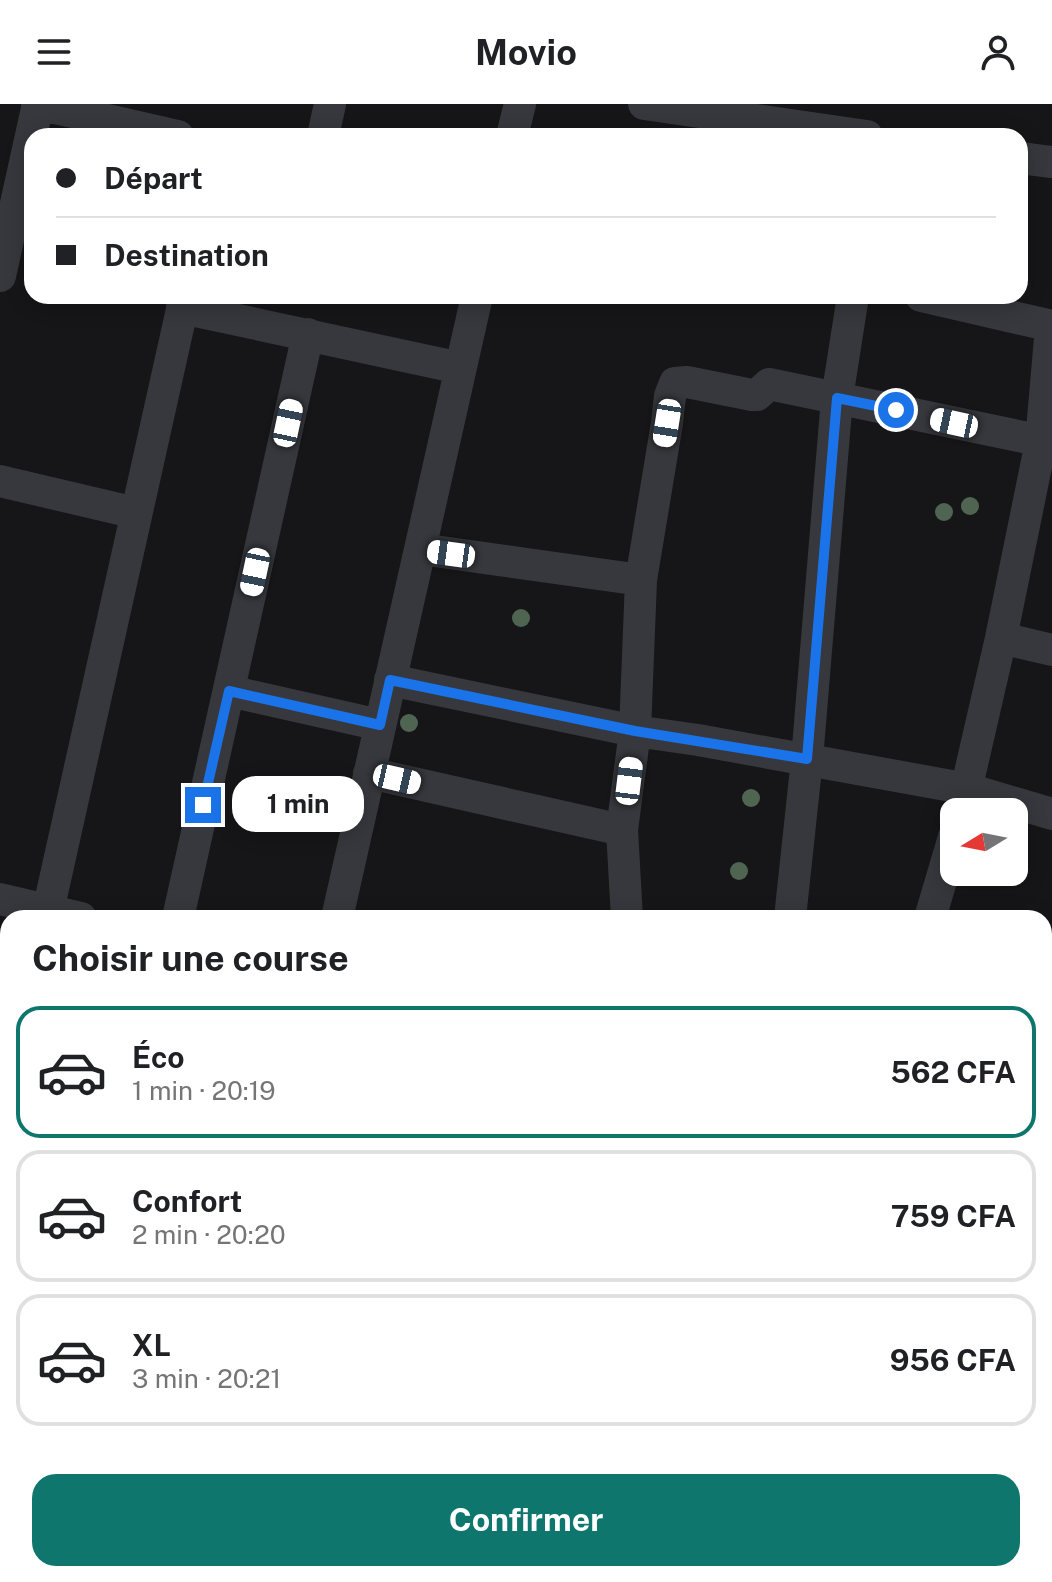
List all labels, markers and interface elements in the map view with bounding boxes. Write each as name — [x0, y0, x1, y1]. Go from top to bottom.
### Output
icon: menu — [32, 30, 76, 74]
icon: person — [976, 30, 1020, 74]
text: Movio — [475, 31, 577, 73]
text: Départ — [104, 160, 203, 196]
text: Destination — [104, 237, 269, 273]
route start — [878, 392, 914, 428]
car — [271, 397, 305, 449]
car — [651, 397, 683, 449]
car — [928, 406, 980, 440]
car — [426, 539, 476, 569]
car — [238, 546, 272, 598]
car — [614, 756, 644, 806]
car — [371, 762, 423, 796]
callout: 1 min — [231, 777, 363, 833]
route end — [185, 787, 221, 823]
text: 1 min — [267, 788, 329, 819]
north arrow — [940, 798, 1028, 886]
map controls — [940, 798, 1028, 886]
text: Choisir une course — [32, 937, 349, 979]
icon: car — [36, 1036, 108, 1108]
text: Éco — [132, 1039, 185, 1075]
text: 562 CFA — [890, 1054, 1016, 1090]
text: 1 min · 20:19 — [132, 1075, 276, 1106]
icon: car — [36, 1180, 108, 1252]
text: Confort — [132, 1183, 242, 1219]
text: 759 CFA — [891, 1198, 1016, 1234]
text: 2 min · 20:20 — [132, 1219, 286, 1250]
icon: car — [36, 1324, 108, 1396]
text: XL — [132, 1327, 171, 1363]
text: 956 CFA — [890, 1342, 1016, 1378]
text: 3 min · 20:21 — [132, 1363, 281, 1394]
button: Confirmer — [32, 1474, 1020, 1566]

